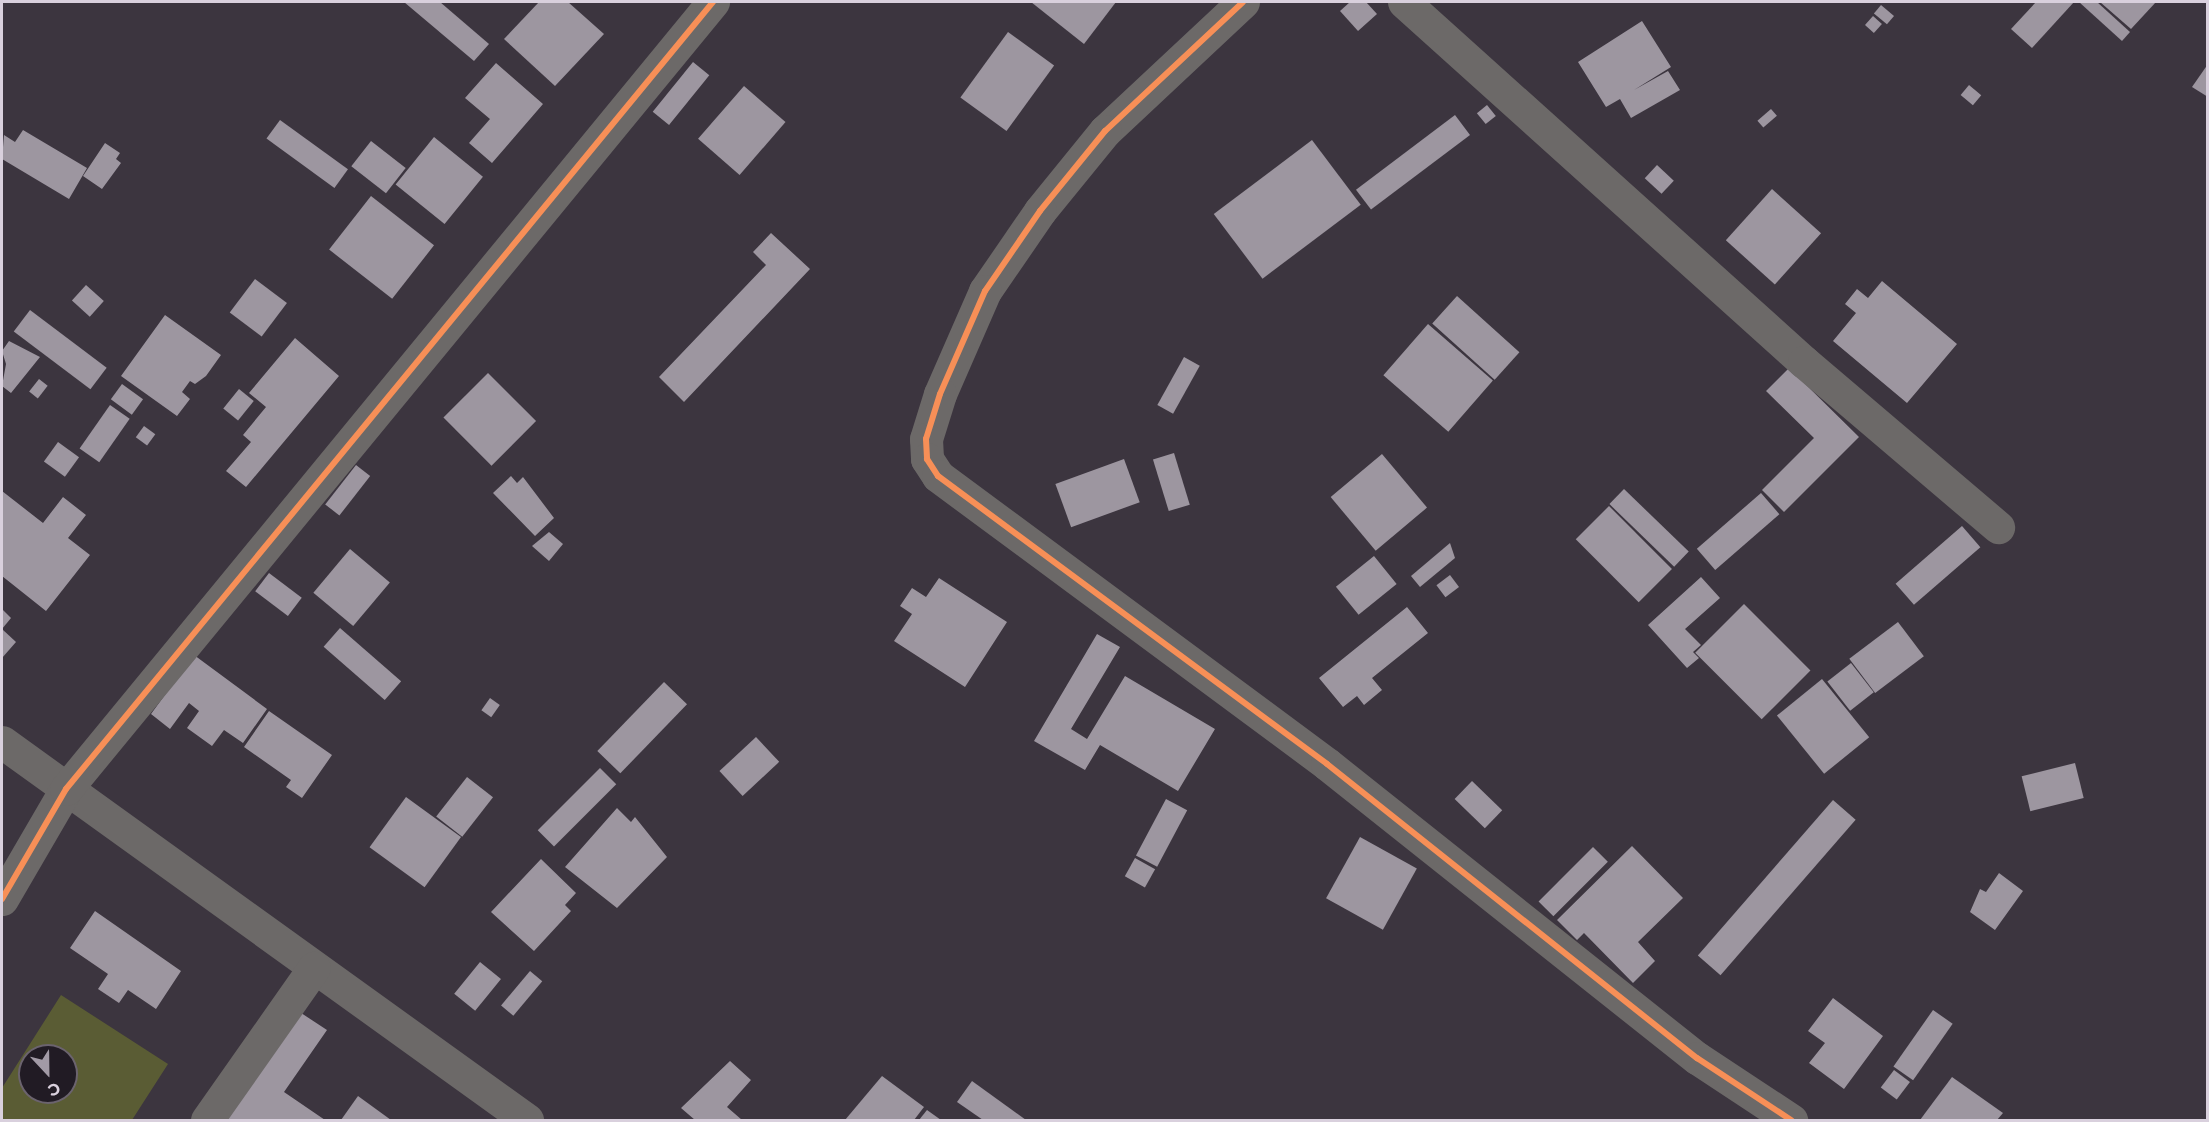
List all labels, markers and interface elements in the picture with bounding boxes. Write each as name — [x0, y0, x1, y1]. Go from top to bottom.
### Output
north arrow — [18, 1044, 78, 1104]
text: С — [45, 1078, 63, 1100]

